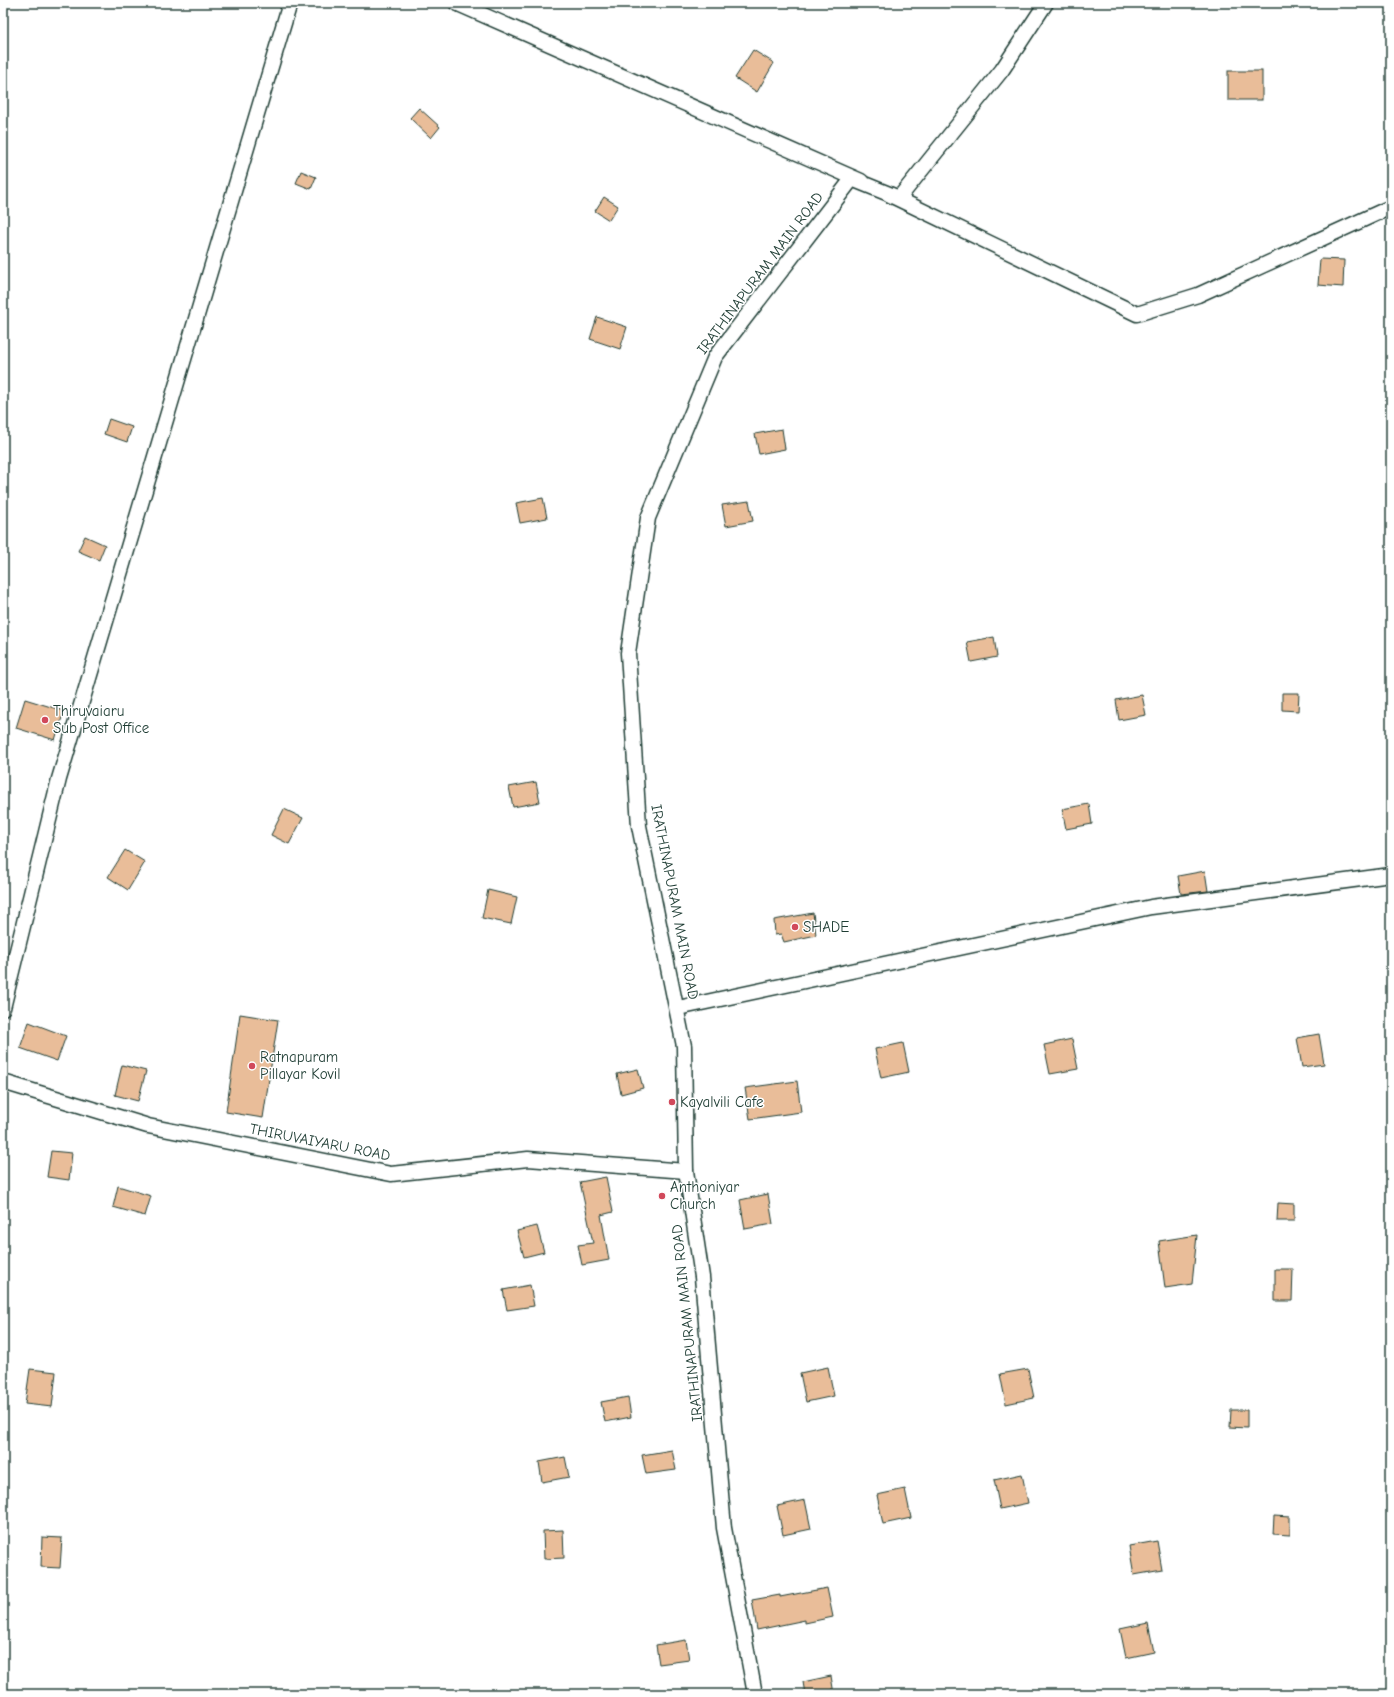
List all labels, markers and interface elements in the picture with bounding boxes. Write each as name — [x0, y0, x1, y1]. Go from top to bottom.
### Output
street label: IRATHINAPURAM MAIN ROAD — [693, 188, 827, 358]
place label: Thiruvaiaru Sub Post Office — [53, 702, 150, 737]
marker: Thiruvaiaru Sub Post Office — [40, 715, 50, 725]
street label: IRATHINAPURAM MAIN ROAD — [647, 803, 703, 1001]
place label: SHADE — [803, 918, 849, 936]
marker: SHADE — [790, 922, 800, 932]
place label: Ratnapuram Pillayar Kovil — [260, 1048, 340, 1083]
marker: Ratnapuram Pillayar Kovil — [247, 1061, 257, 1071]
place label: Kayalvili Cafe — [680, 1093, 764, 1111]
marker: Kayalvili Cafe — [667, 1097, 677, 1107]
street label: THIRUVAIYARU ROAD — [248, 1120, 392, 1164]
place label: Anthoniyar Church — [670, 1178, 739, 1213]
marker: Anthoniyar Church — [657, 1191, 667, 1201]
street label: IRATHINAPURAM MAIN ROAD — [668, 1223, 706, 1423]

